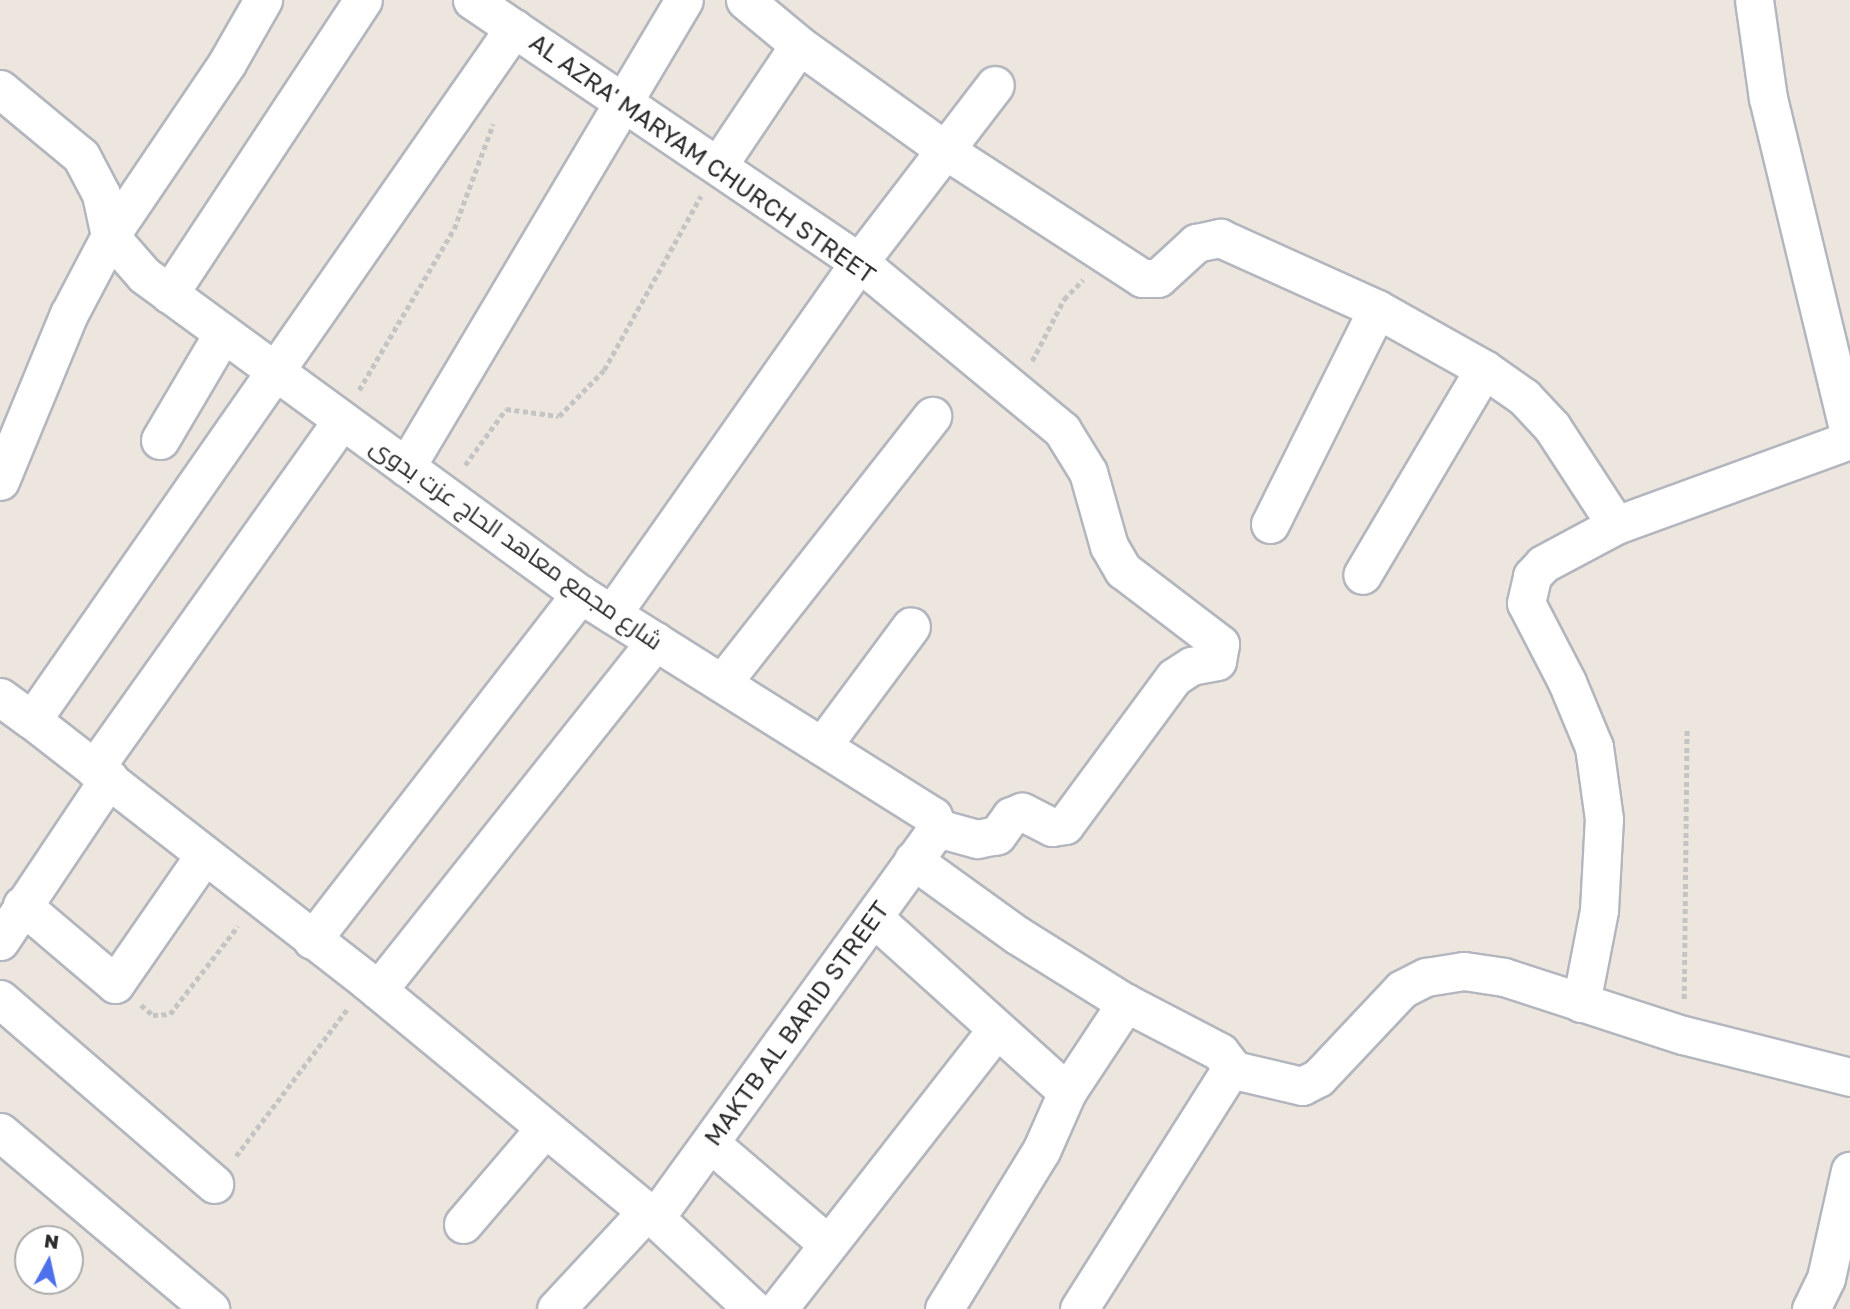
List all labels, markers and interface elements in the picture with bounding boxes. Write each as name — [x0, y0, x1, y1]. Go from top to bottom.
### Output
street label: AL AZRA' MARYAM CHURCH STREET — [524, 27, 882, 289]
street label: شارع مجمع معاهد الحاج عزت بدوى — [365, 431, 669, 655]
street label: MAKTB AL BARID STREET — [698, 895, 894, 1151]
north arrow — [14, 1225, 84, 1295]
text: N — [43, 1228, 60, 1253]

